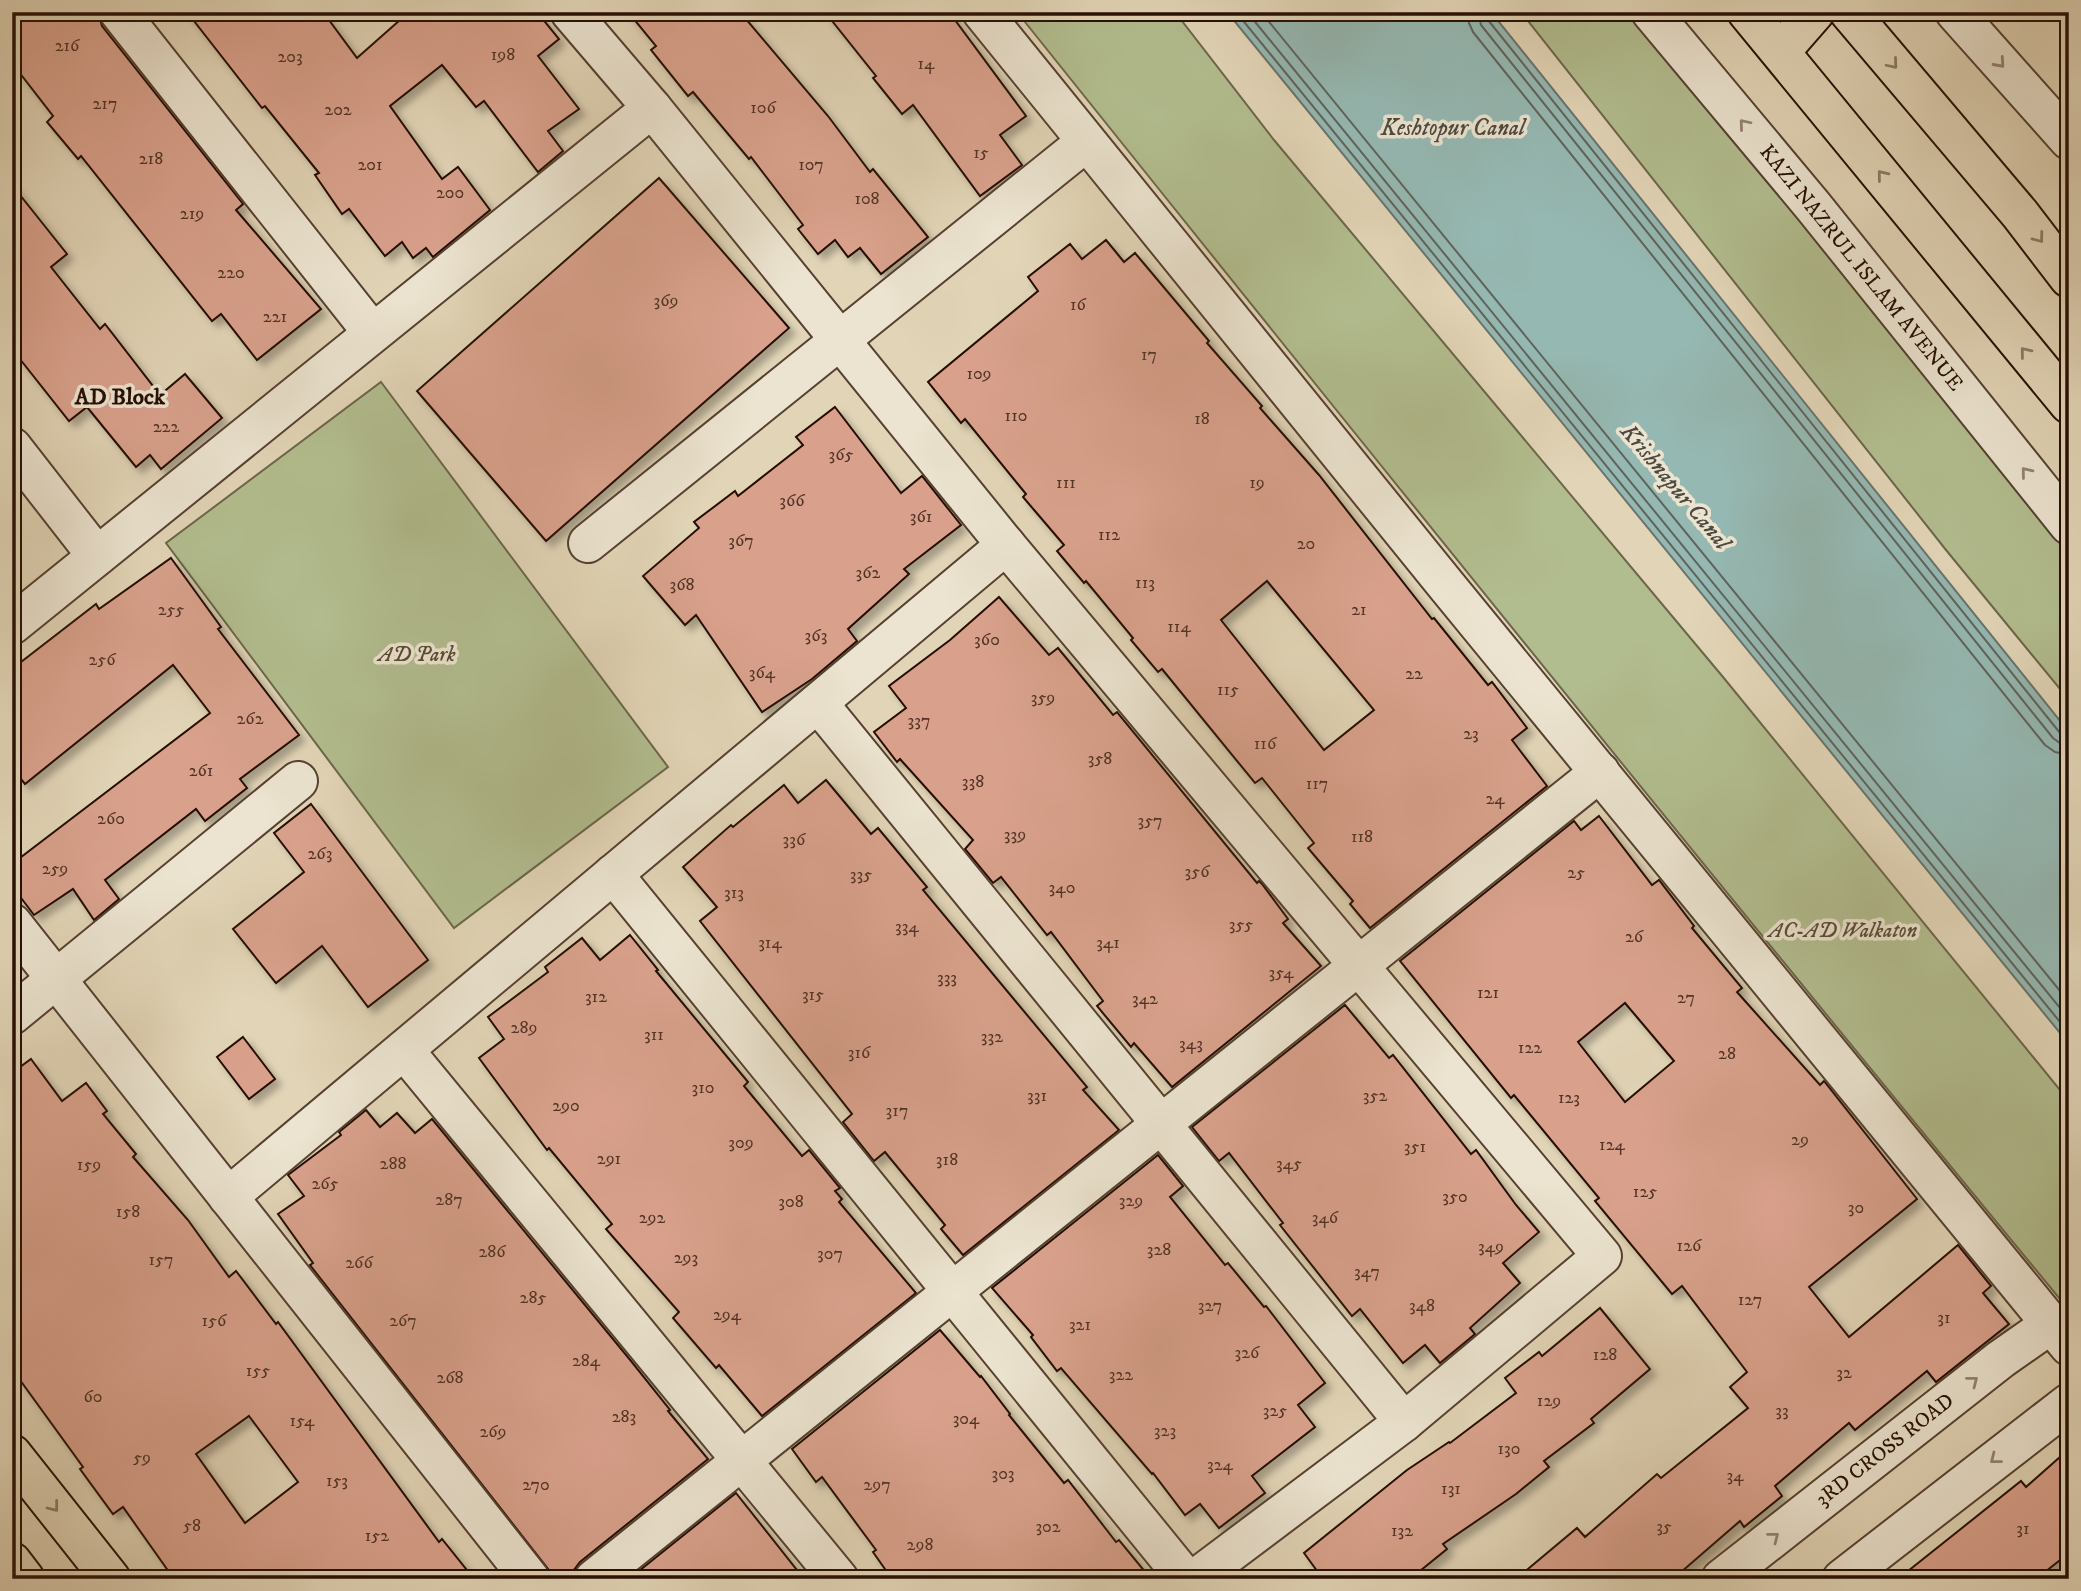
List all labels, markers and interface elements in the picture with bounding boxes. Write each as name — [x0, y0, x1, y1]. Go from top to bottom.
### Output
house number: 216 — [55, 35, 80, 57]
house number: 198 — [491, 44, 515, 66]
house number: 203 — [277, 46, 303, 68]
house number: 14 — [918, 53, 935, 75]
one-way arrow — [1992, 55, 2004, 68]
one-way arrow — [1885, 56, 1897, 69]
house number: 217 — [93, 93, 117, 115]
house number: 106 — [750, 97, 776, 119]
house number: 202 — [324, 99, 352, 121]
water label: Keshtopur Canal — [1380, 114, 1527, 143]
one-way arrow — [1740, 119, 1752, 132]
street label: KAZI NAZRUL ISLAM AVENUE — [1754, 140, 1969, 397]
house number: 15 — [973, 142, 989, 164]
house number: 218 — [139, 148, 163, 170]
house number: 201 — [357, 154, 383, 176]
house number: 107 — [798, 154, 824, 176]
one-way arrow — [1878, 171, 1890, 184]
house number: 200 — [436, 182, 464, 204]
house number: 108 — [854, 188, 880, 210]
house number: 219 — [180, 203, 204, 225]
one-way arrow — [2031, 231, 2043, 243]
house number: 220 — [217, 262, 245, 284]
house number: 369 — [653, 290, 679, 312]
house number: 16 — [1070, 294, 1087, 316]
house number: 221 — [263, 306, 287, 328]
house number: 17 — [1141, 344, 1157, 366]
one-way arrow — [2021, 347, 2034, 359]
house number: 109 — [966, 363, 992, 385]
district label: AD Block — [74, 383, 166, 412]
house number: 110 — [1005, 405, 1027, 427]
house number: 18 — [1194, 408, 1210, 430]
house number: 222 — [153, 416, 179, 438]
water label: Krishnapur Canal — [1613, 417, 1738, 558]
house number: 365 — [828, 444, 854, 466]
one-way arrow — [2022, 467, 2034, 480]
house number: 111 — [1056, 472, 1076, 494]
house number: 19 — [1249, 472, 1265, 494]
house number: 366 — [779, 490, 805, 512]
house number: 361 — [910, 506, 932, 528]
house number: 112 — [1098, 524, 1120, 546]
house number: 367 — [728, 530, 754, 552]
house number: 20 — [1297, 533, 1315, 555]
house number: 362 — [856, 562, 881, 584]
house number: 113 — [1135, 572, 1155, 594]
house number: 368 — [669, 574, 695, 596]
house number: 255 — [158, 599, 184, 621]
house number: 21 — [1351, 599, 1367, 621]
house number: 114 — [1167, 616, 1191, 638]
house number: 363 — [805, 625, 827, 647]
house number: 360 — [974, 629, 1000, 651]
park label: AD Park — [377, 642, 456, 668]
house number: 256 — [88, 649, 116, 671]
house number: 364 — [749, 662, 776, 684]
house number: 22 — [1405, 663, 1423, 685]
house number: 115 — [1217, 679, 1239, 701]
house number: 359 — [1031, 687, 1055, 709]
house number: 262 — [236, 708, 264, 730]
house number: 337 — [908, 710, 930, 732]
house number: 23 — [1463, 723, 1479, 745]
house number: 116 — [1254, 733, 1277, 755]
house number: 358 — [1088, 748, 1112, 770]
house number: 261 — [189, 760, 213, 782]
house number: 338 — [962, 771, 984, 793]
house number: 117 — [1306, 773, 1328, 795]
house number: 24 — [1485, 788, 1505, 810]
house number: 260 — [97, 808, 125, 830]
house number: 357 — [1137, 810, 1163, 832]
house number: 339 — [1004, 824, 1026, 846]
house number: 118 — [1351, 826, 1373, 848]
house number: 336 — [783, 829, 806, 851]
house number: 263 — [308, 843, 332, 865]
house number: 259 — [42, 858, 68, 880]
house number: 356 — [1184, 861, 1210, 883]
house number: 25 — [1567, 862, 1585, 884]
house number: 335 — [850, 864, 872, 886]
house number: 340 — [1049, 877, 1075, 899]
house number: 313 — [724, 882, 744, 904]
house number: 355 — [1229, 914, 1253, 936]
house number: 334 — [895, 916, 920, 938]
park label: AC-AD Walkaton — [1767, 918, 1918, 944]
house number: 26 — [1625, 926, 1644, 948]
house number: 314 — [758, 932, 782, 954]
house number: 341 — [1096, 932, 1120, 954]
house number: 354 — [1268, 962, 1294, 984]
house number: 333 — [937, 967, 957, 989]
house number: 121 — [1477, 982, 1499, 1004]
house number: 315 — [802, 984, 824, 1006]
house number: 312 — [585, 986, 607, 1008]
house number: 27 — [1677, 987, 1695, 1009]
house number: 342 — [1132, 988, 1158, 1010]
house number: 289 — [511, 1017, 537, 1039]
house number: 311 — [644, 1024, 664, 1046]
house number: 332 — [981, 1026, 1003, 1048]
house number: 343 — [1179, 1033, 1203, 1055]
house number: 122 — [1518, 1037, 1542, 1059]
house number: 316 — [848, 1042, 871, 1064]
house number: 28 — [1718, 1043, 1736, 1065]
house number: 310 — [692, 1077, 714, 1099]
house number: 331 — [1027, 1085, 1047, 1107]
house number: 352 — [1363, 1085, 1387, 1107]
house number: 123 — [1558, 1087, 1580, 1109]
house number: 290 — [552, 1095, 580, 1117]
house number: 317 — [886, 1100, 908, 1122]
house number: 29 — [1791, 1129, 1809, 1151]
house number: 309 — [728, 1132, 754, 1154]
house number: 124 — [1599, 1134, 1626, 1156]
house number: 351 — [1404, 1136, 1426, 1158]
house number: 291 — [597, 1148, 621, 1170]
house number: 318 — [936, 1149, 958, 1171]
house number: 288 — [380, 1153, 406, 1175]
house number: 345 — [1276, 1153, 1302, 1175]
house number: 159 — [77, 1154, 101, 1176]
house number: 265 — [311, 1173, 339, 1195]
house number: 125 — [1633, 1181, 1657, 1203]
house number: 350 — [1442, 1186, 1468, 1208]
house number: 287 — [435, 1189, 463, 1211]
house number: 329 — [1119, 1190, 1143, 1212]
house number: 308 — [778, 1191, 804, 1213]
house number: 30 — [1848, 1197, 1864, 1219]
house number: 158 — [116, 1201, 140, 1223]
house number: 292 — [639, 1207, 665, 1229]
house number: 346 — [1312, 1207, 1339, 1229]
house number: 126 — [1677, 1235, 1702, 1257]
house number: 349 — [1478, 1236, 1504, 1258]
house number: 328 — [1147, 1239, 1171, 1261]
house number: 286 — [478, 1241, 506, 1263]
house number: 307 — [817, 1243, 843, 1265]
house number: 293 — [674, 1247, 698, 1269]
house number: 157 — [149, 1249, 173, 1271]
house number: 266 — [345, 1252, 373, 1274]
house number: 347 — [1354, 1261, 1380, 1283]
house number: 285 — [520, 1287, 546, 1309]
house number: 127 — [1738, 1289, 1762, 1311]
house number: 327 — [1198, 1295, 1222, 1317]
house number: 348 — [1409, 1295, 1435, 1317]
house number: 294 — [713, 1304, 742, 1326]
house number: 31 — [1937, 1307, 1951, 1329]
house number: 156 — [202, 1310, 227, 1332]
house number: 267 — [389, 1310, 417, 1332]
house number: 321 — [1069, 1314, 1091, 1336]
house number: 326 — [1235, 1342, 1260, 1364]
house number: 128 — [1593, 1344, 1617, 1366]
house number: 284 — [572, 1350, 601, 1372]
house number: 155 — [246, 1360, 270, 1382]
house number: 32 — [1836, 1362, 1852, 1384]
house number: 322 — [1109, 1364, 1133, 1386]
house number: 268 — [436, 1367, 464, 1389]
one-way arrow — [1965, 1377, 1977, 1390]
house number: 60 — [83, 1386, 103, 1408]
street label: 3RD CROSS ROAD — [1811, 1388, 1959, 1512]
house number: 129 — [1537, 1390, 1561, 1412]
house number: 325 — [1263, 1400, 1287, 1422]
house number: 33 — [1775, 1400, 1789, 1422]
house number: 283 — [612, 1406, 636, 1428]
house number: 304 — [953, 1408, 980, 1430]
house number: 154 — [290, 1410, 315, 1432]
house number: 323 — [1154, 1420, 1176, 1442]
house number: 269 — [479, 1421, 507, 1443]
house number: 130 — [1497, 1438, 1521, 1460]
house number: 59 — [133, 1447, 151, 1469]
one-way arrow — [1990, 1451, 2003, 1464]
house number: 324 — [1207, 1454, 1234, 1476]
house number: 303 — [991, 1463, 1015, 1485]
house number: 34 — [1726, 1465, 1744, 1487]
house number: 153 — [326, 1470, 348, 1492]
house number: 270 — [522, 1474, 550, 1496]
house number: 297 — [863, 1474, 891, 1496]
house number: 131 — [1441, 1478, 1461, 1500]
one-way arrow — [46, 1500, 59, 1512]
house number: 58 — [183, 1515, 201, 1537]
house number: 302 — [1035, 1516, 1061, 1538]
house number: 35 — [1656, 1516, 1672, 1538]
house number: 31 — [2016, 1518, 2030, 1540]
house number: 132 — [1391, 1520, 1413, 1542]
house number: 152 — [365, 1525, 389, 1547]
one-way arrow — [1767, 1532, 1779, 1545]
house number: 298 — [907, 1534, 933, 1556]

